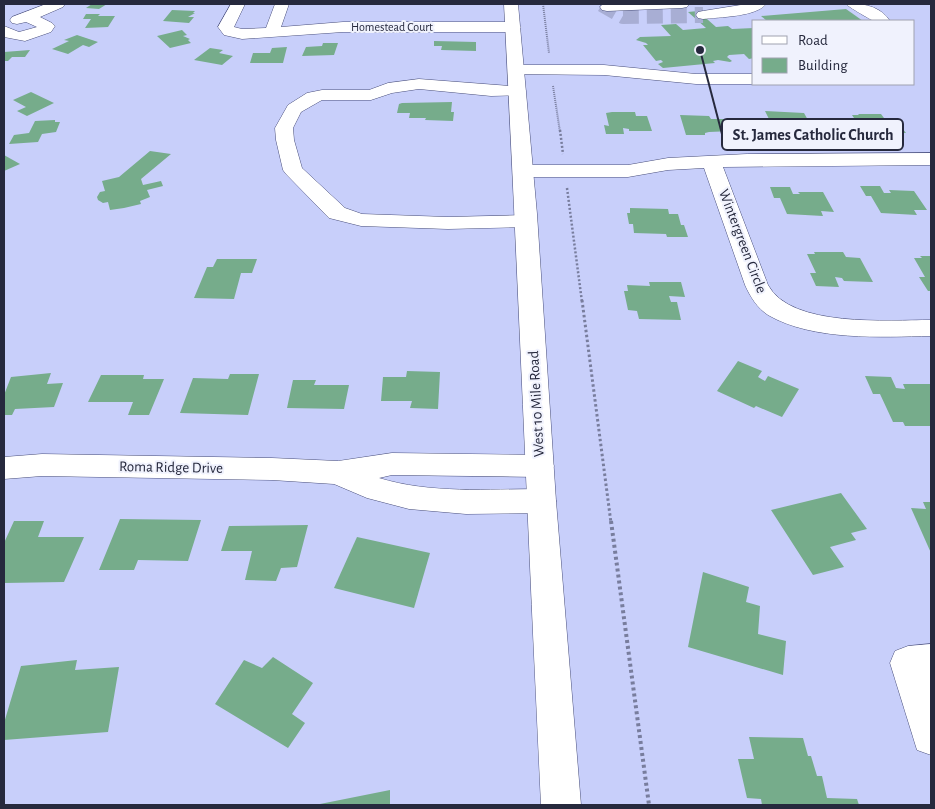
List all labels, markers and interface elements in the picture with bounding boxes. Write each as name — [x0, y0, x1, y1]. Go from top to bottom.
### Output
legend — [752, 20, 915, 85]
street label: Homestead Court — [351, 21, 433, 33]
text: Road — [798, 33, 828, 48]
text: Building — [798, 58, 848, 73]
callout: St. James Catholic Church — [722, 119, 903, 150]
text: St. James Catholic Church — [732, 127, 894, 143]
street label: Wintergreen Circle — [716, 187, 769, 295]
street label: West 10 Mile Road — [526, 350, 547, 458]
street label: Roma Ridge Drive — [119, 459, 223, 476]

